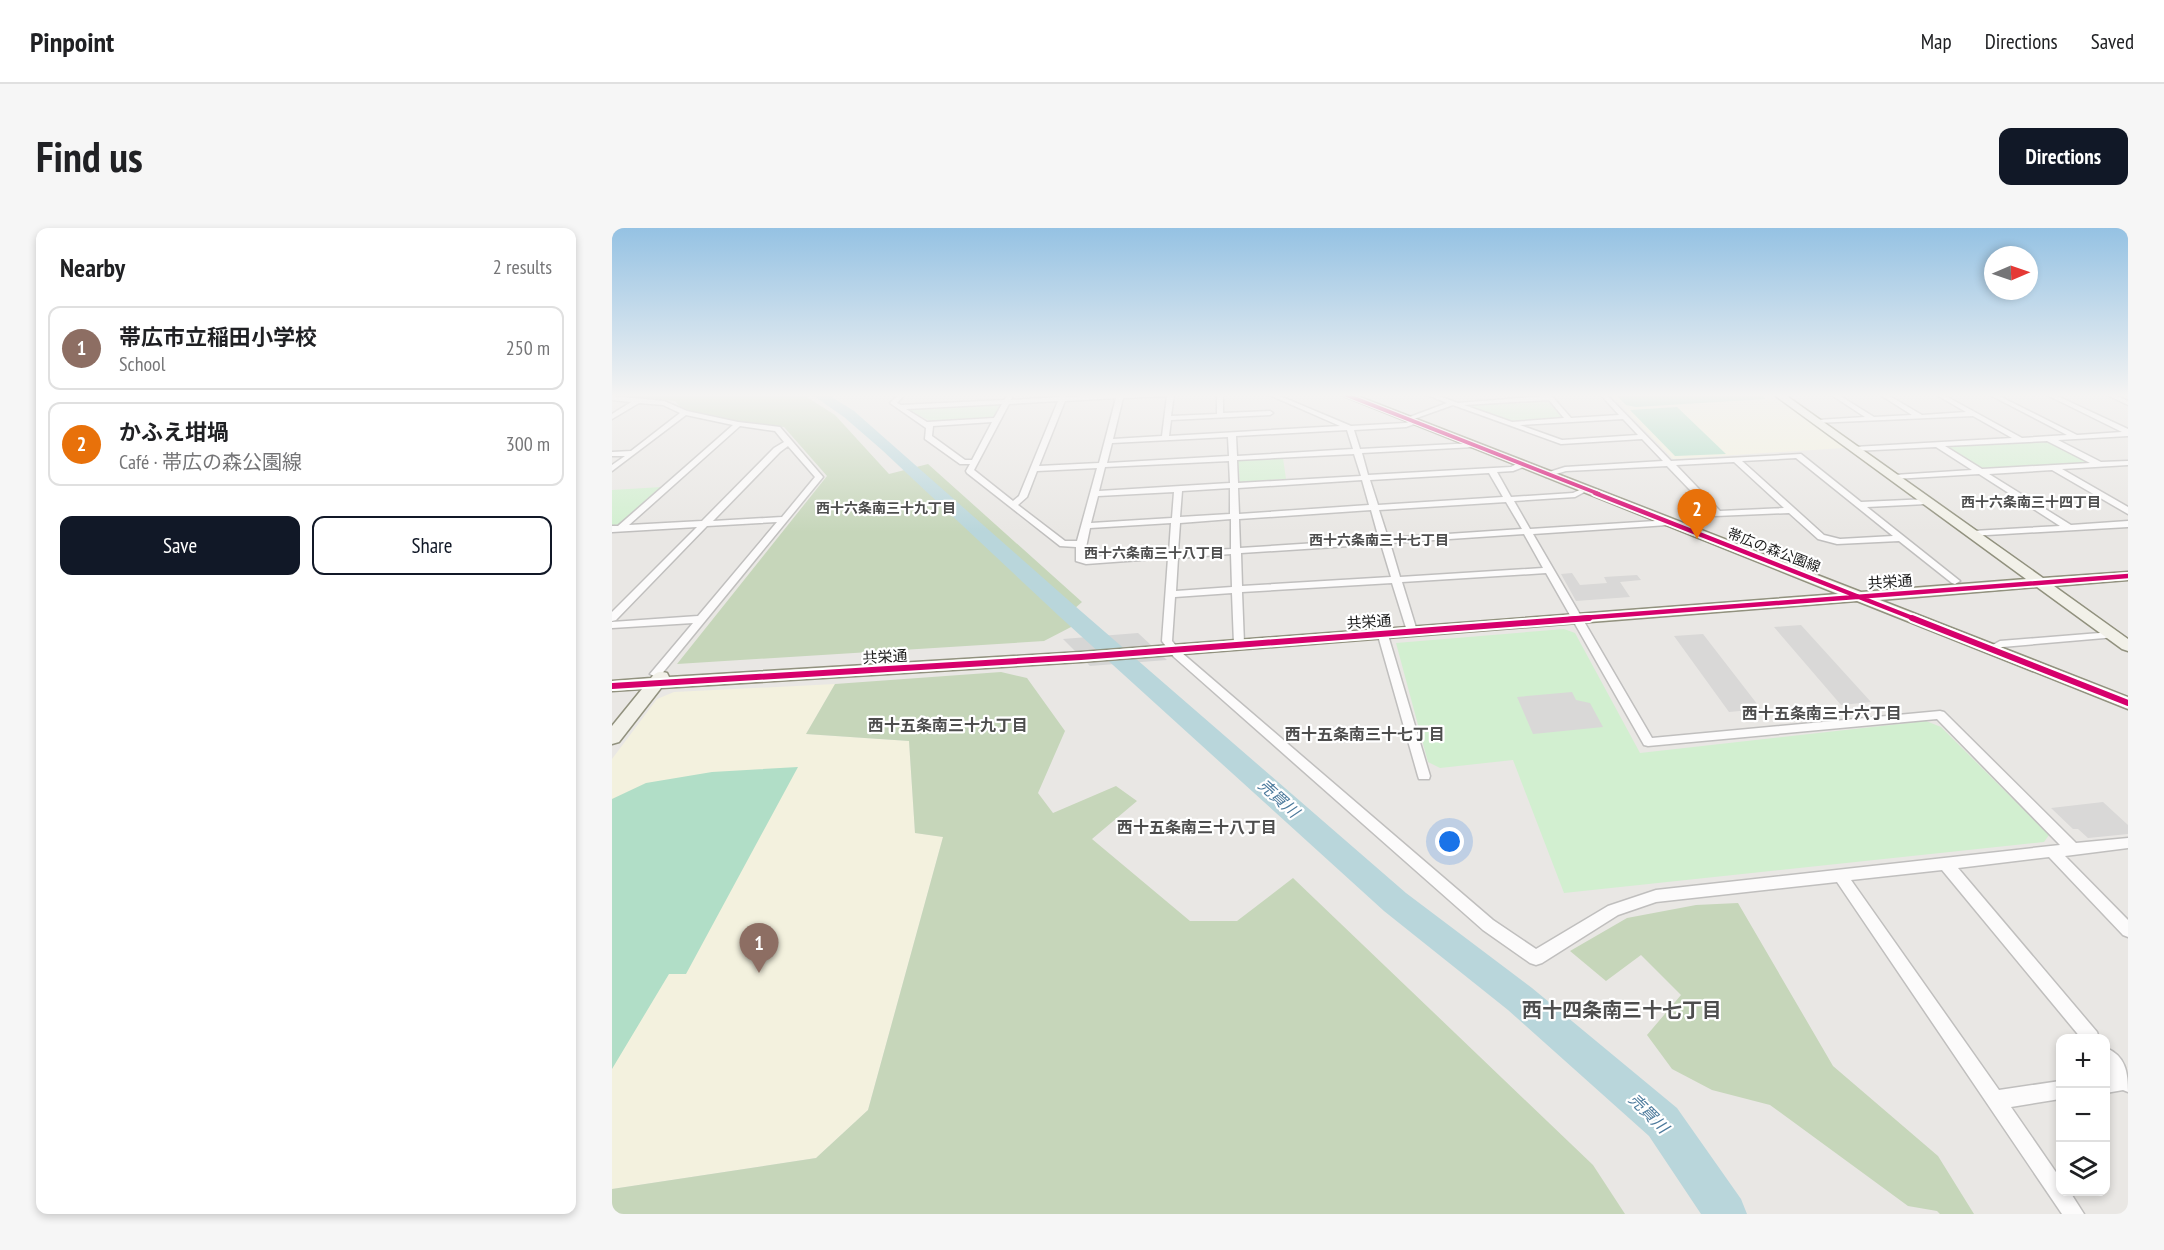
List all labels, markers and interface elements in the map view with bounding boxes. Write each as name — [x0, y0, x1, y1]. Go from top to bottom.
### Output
text: Pinpoint — [30, 23, 114, 60]
text: Map — [1921, 28, 1952, 55]
text: Directions — [1985, 28, 2058, 55]
text: Saved — [2091, 28, 2134, 55]
button: Directions — [1999, 128, 2128, 185]
text: Find us — [36, 129, 143, 184]
north arrow — [1984, 246, 2038, 300]
text: Nearby — [60, 251, 125, 284]
text: 2 results — [493, 254, 552, 280]
text: 帯広市立稲田小学校 — [119, 323, 317, 351]
text: 1 — [77, 335, 86, 361]
text: 250 m — [506, 335, 550, 361]
text: School — [119, 351, 165, 377]
text: かふえ坩堝 — [119, 418, 229, 446]
text: 2 — [77, 431, 86, 457]
text: 300 m — [506, 431, 550, 457]
text: Café · 帯広の森公園線 — [119, 449, 302, 475]
pin: 2 — [1678, 490, 1716, 539]
district label: 西十六条南三十四丁目 — [1961, 493, 2101, 511]
district label: 西十六条南三十九丁目 — [816, 499, 956, 517]
button: Save — [60, 516, 300, 575]
button: Share — [312, 516, 552, 575]
street label: 帯広の森公園線 — [1725, 524, 1823, 576]
district label: 西十六条南三十七丁目 — [1309, 531, 1449, 549]
district label: 西十六条南三十八丁目 — [1084, 544, 1224, 562]
street label: 共栄通 — [1867, 570, 1913, 593]
street label: 共栄通 — [1346, 610, 1392, 633]
street label: 共栄通 — [862, 646, 908, 667]
district label: 西十五条南三十六丁目 — [1742, 703, 1902, 723]
district label: 西十五条南三十九丁目 — [868, 715, 1028, 735]
district label: 西十五条南三十七丁目 — [1285, 724, 1445, 744]
water label: 売買川 — [1254, 775, 1305, 823]
district label: 西十五条南三十八丁目 — [1117, 817, 1277, 837]
your location — [1435, 827, 1464, 856]
pin: 1 — [740, 924, 778, 973]
district label: 西十四条南三十七丁目 — [1522, 997, 1722, 1023]
map controls — [2056, 1034, 2110, 1196]
button: + — [2056, 1034, 2110, 1088]
button: − — [2056, 1088, 2110, 1142]
water label: 売買川 — [1625, 1089, 1674, 1138]
button: layers — [2056, 1142, 2110, 1196]

